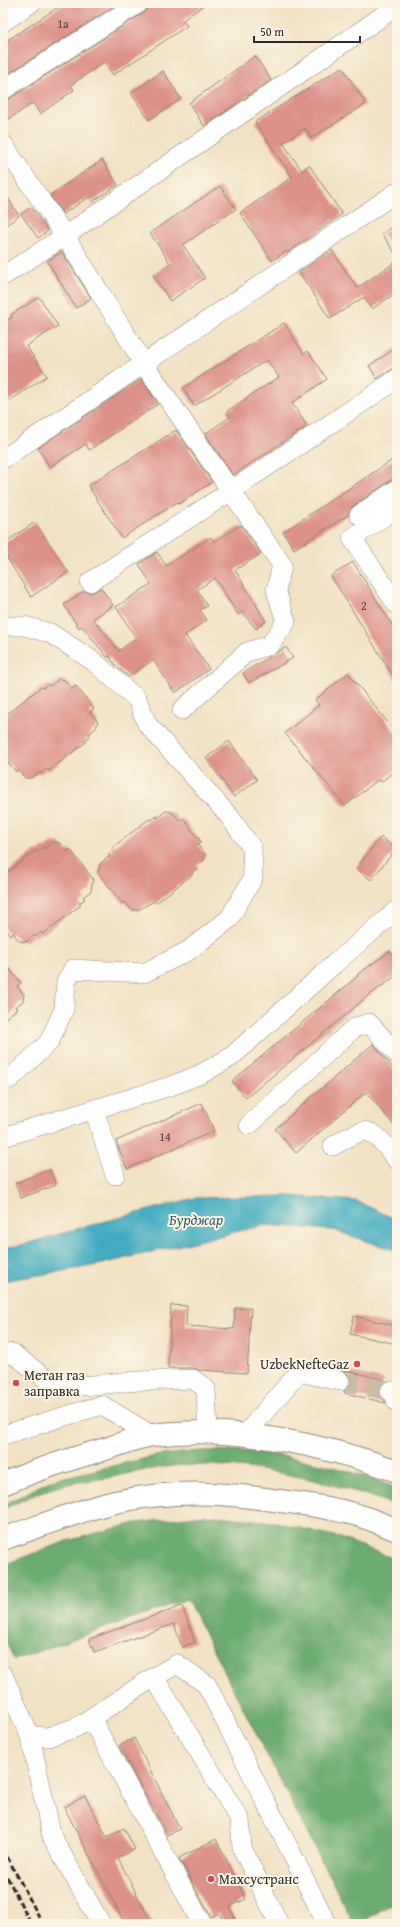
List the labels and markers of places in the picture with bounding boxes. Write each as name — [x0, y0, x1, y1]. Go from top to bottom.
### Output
place label: UzbekNefteGaz — [260, 1354, 349, 1374]
marker: UzbekNefteGaz — [352, 1359, 362, 1369]
place label: Метан газ заправка — [24, 1365, 85, 1401]
marker: Метан газ заправка — [11, 1378, 21, 1388]
place label: Махсустранс — [219, 1869, 299, 1889]
marker: Махсустранс — [206, 1874, 216, 1884]

